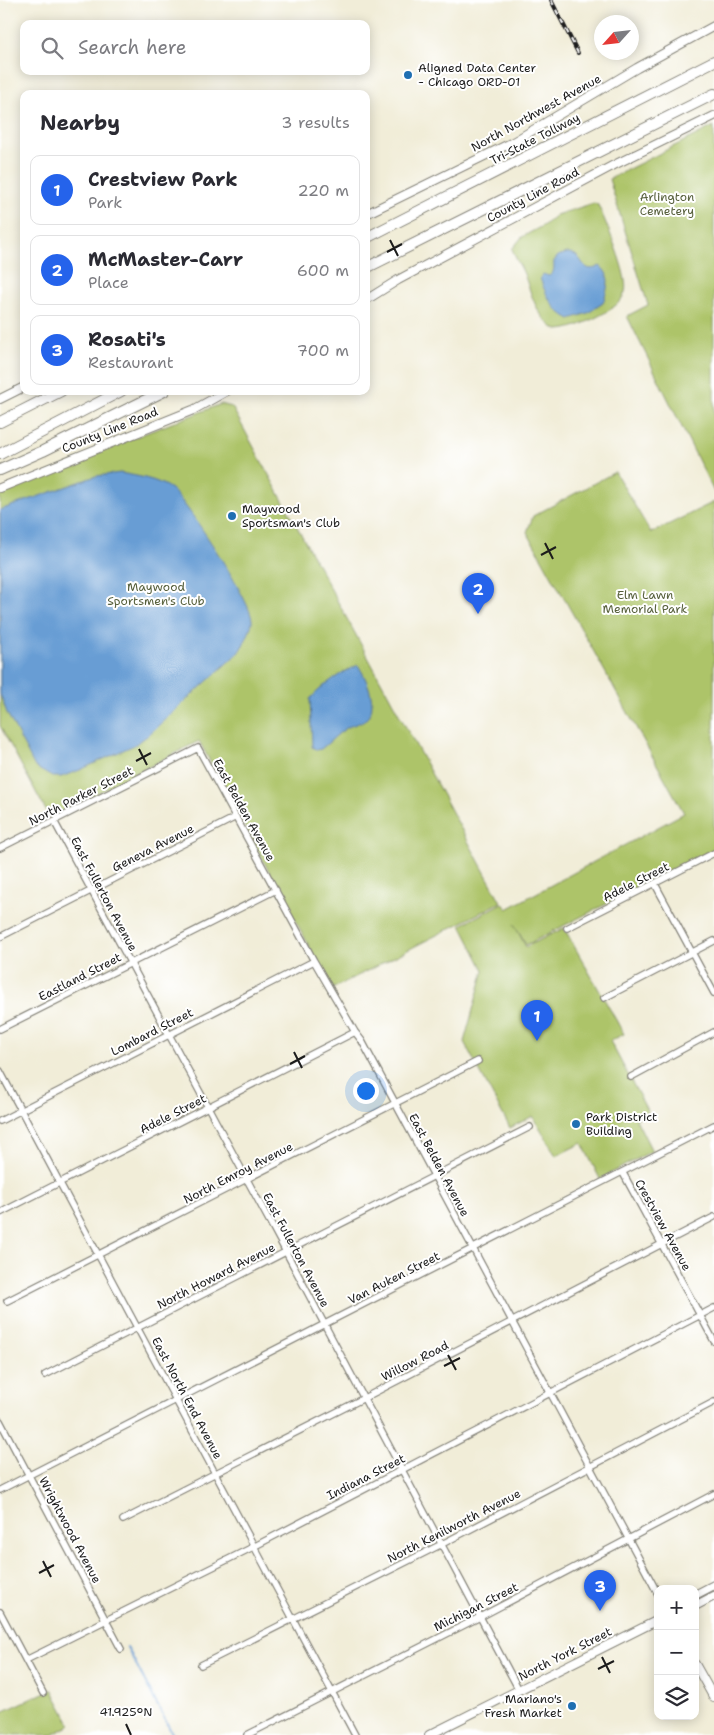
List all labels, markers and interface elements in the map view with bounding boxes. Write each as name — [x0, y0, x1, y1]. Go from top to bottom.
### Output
north arrow — [594, 15, 639, 60]
search box — [20, 20, 370, 75]
icon: search — [38, 34, 66, 62]
text: Search here — [78, 35, 187, 60]
place label: Aligned Data Center - Chicago ORD-01 — [418, 60, 536, 90]
marker: Aligned Data Center - Chicago ORD-01 — [402, 69, 414, 81]
street label: North Northwest Avenue — [468, 70, 604, 155]
text: Nearby — [40, 109, 120, 137]
street label: Tri-State Tollway — [487, 109, 583, 169]
text: 3 results — [281, 112, 350, 133]
street label: County Line Road — [484, 164, 582, 226]
text: Crestview Park — [88, 167, 238, 192]
text: 1 — [53, 180, 61, 201]
text: 220 m — [297, 180, 349, 201]
park label: Arlington Cemetery — [640, 189, 694, 219]
text: Park — [88, 192, 122, 213]
text: McMaster-Carr — [88, 247, 243, 272]
text: 2 — [51, 260, 63, 281]
text: 600 m — [297, 260, 349, 281]
text: Place — [88, 272, 129, 293]
text: Rosati's — [88, 327, 166, 352]
text: 3 — [51, 340, 63, 361]
text: 700 m — [297, 340, 349, 361]
text: Restaurant — [88, 352, 174, 373]
street label: County Line Road — [60, 403, 161, 457]
place label: Maywood Sportsman's Club — [242, 501, 340, 531]
marker: Maywood Sportsman's Club — [226, 510, 238, 522]
pin: 2 — [462, 573, 494, 614]
park label: Maywood Sportsmen's Club — [107, 579, 205, 609]
park label: Elm Lawn Memorial Park — [603, 587, 688, 617]
street label: East Belden Avenue — [209, 756, 279, 864]
street label: North Parker Street — [26, 763, 136, 829]
street label: Geneva Avenue — [109, 820, 197, 875]
street label: East Fullerton Avenue — [67, 834, 141, 954]
street label: Adele Street — [600, 858, 672, 906]
street label: Eastland Street — [36, 949, 124, 1005]
pin: 1 — [521, 1000, 553, 1041]
street label: Lombard Street — [108, 1004, 196, 1060]
your location — [353, 1078, 379, 1104]
street label: Adele Street — [137, 1090, 209, 1138]
place label: Park District Building — [586, 1109, 657, 1139]
street label: East Belden Avenue — [405, 1111, 473, 1220]
marker: Park District Building — [570, 1118, 582, 1130]
street label: North Emroy Avenue — [180, 1138, 296, 1208]
street label: Crestview Avenue — [631, 1176, 695, 1274]
street label: East Fullerton Avenue — [259, 1190, 333, 1310]
street label: North Howard Avenue — [154, 1239, 278, 1313]
street label: Van Auken Street — [345, 1248, 443, 1308]
street label: East North End Avenue — [148, 1334, 226, 1462]
street label: Willow Road — [379, 1337, 452, 1385]
street label: Indiana Street — [324, 1450, 408, 1504]
street label: Wrightwood Avenue — [35, 1474, 105, 1586]
street label: North Kenilworth Avenue — [385, 1485, 524, 1567]
pin: 3 — [584, 1570, 616, 1611]
street label: Michigan Street — [431, 1579, 521, 1635]
map controls — [654, 1585, 699, 1720]
button: + — [654, 1585, 699, 1630]
street label: North York Street — [516, 1624, 614, 1684]
button: − — [654, 1630, 699, 1675]
button: layers — [654, 1675, 699, 1720]
place label: Mariano's Fresh Market — [484, 1691, 562, 1721]
marker: Mariano's Fresh Market — [566, 1700, 578, 1712]
text: 41.925°N — [100, 1704, 152, 1720]

